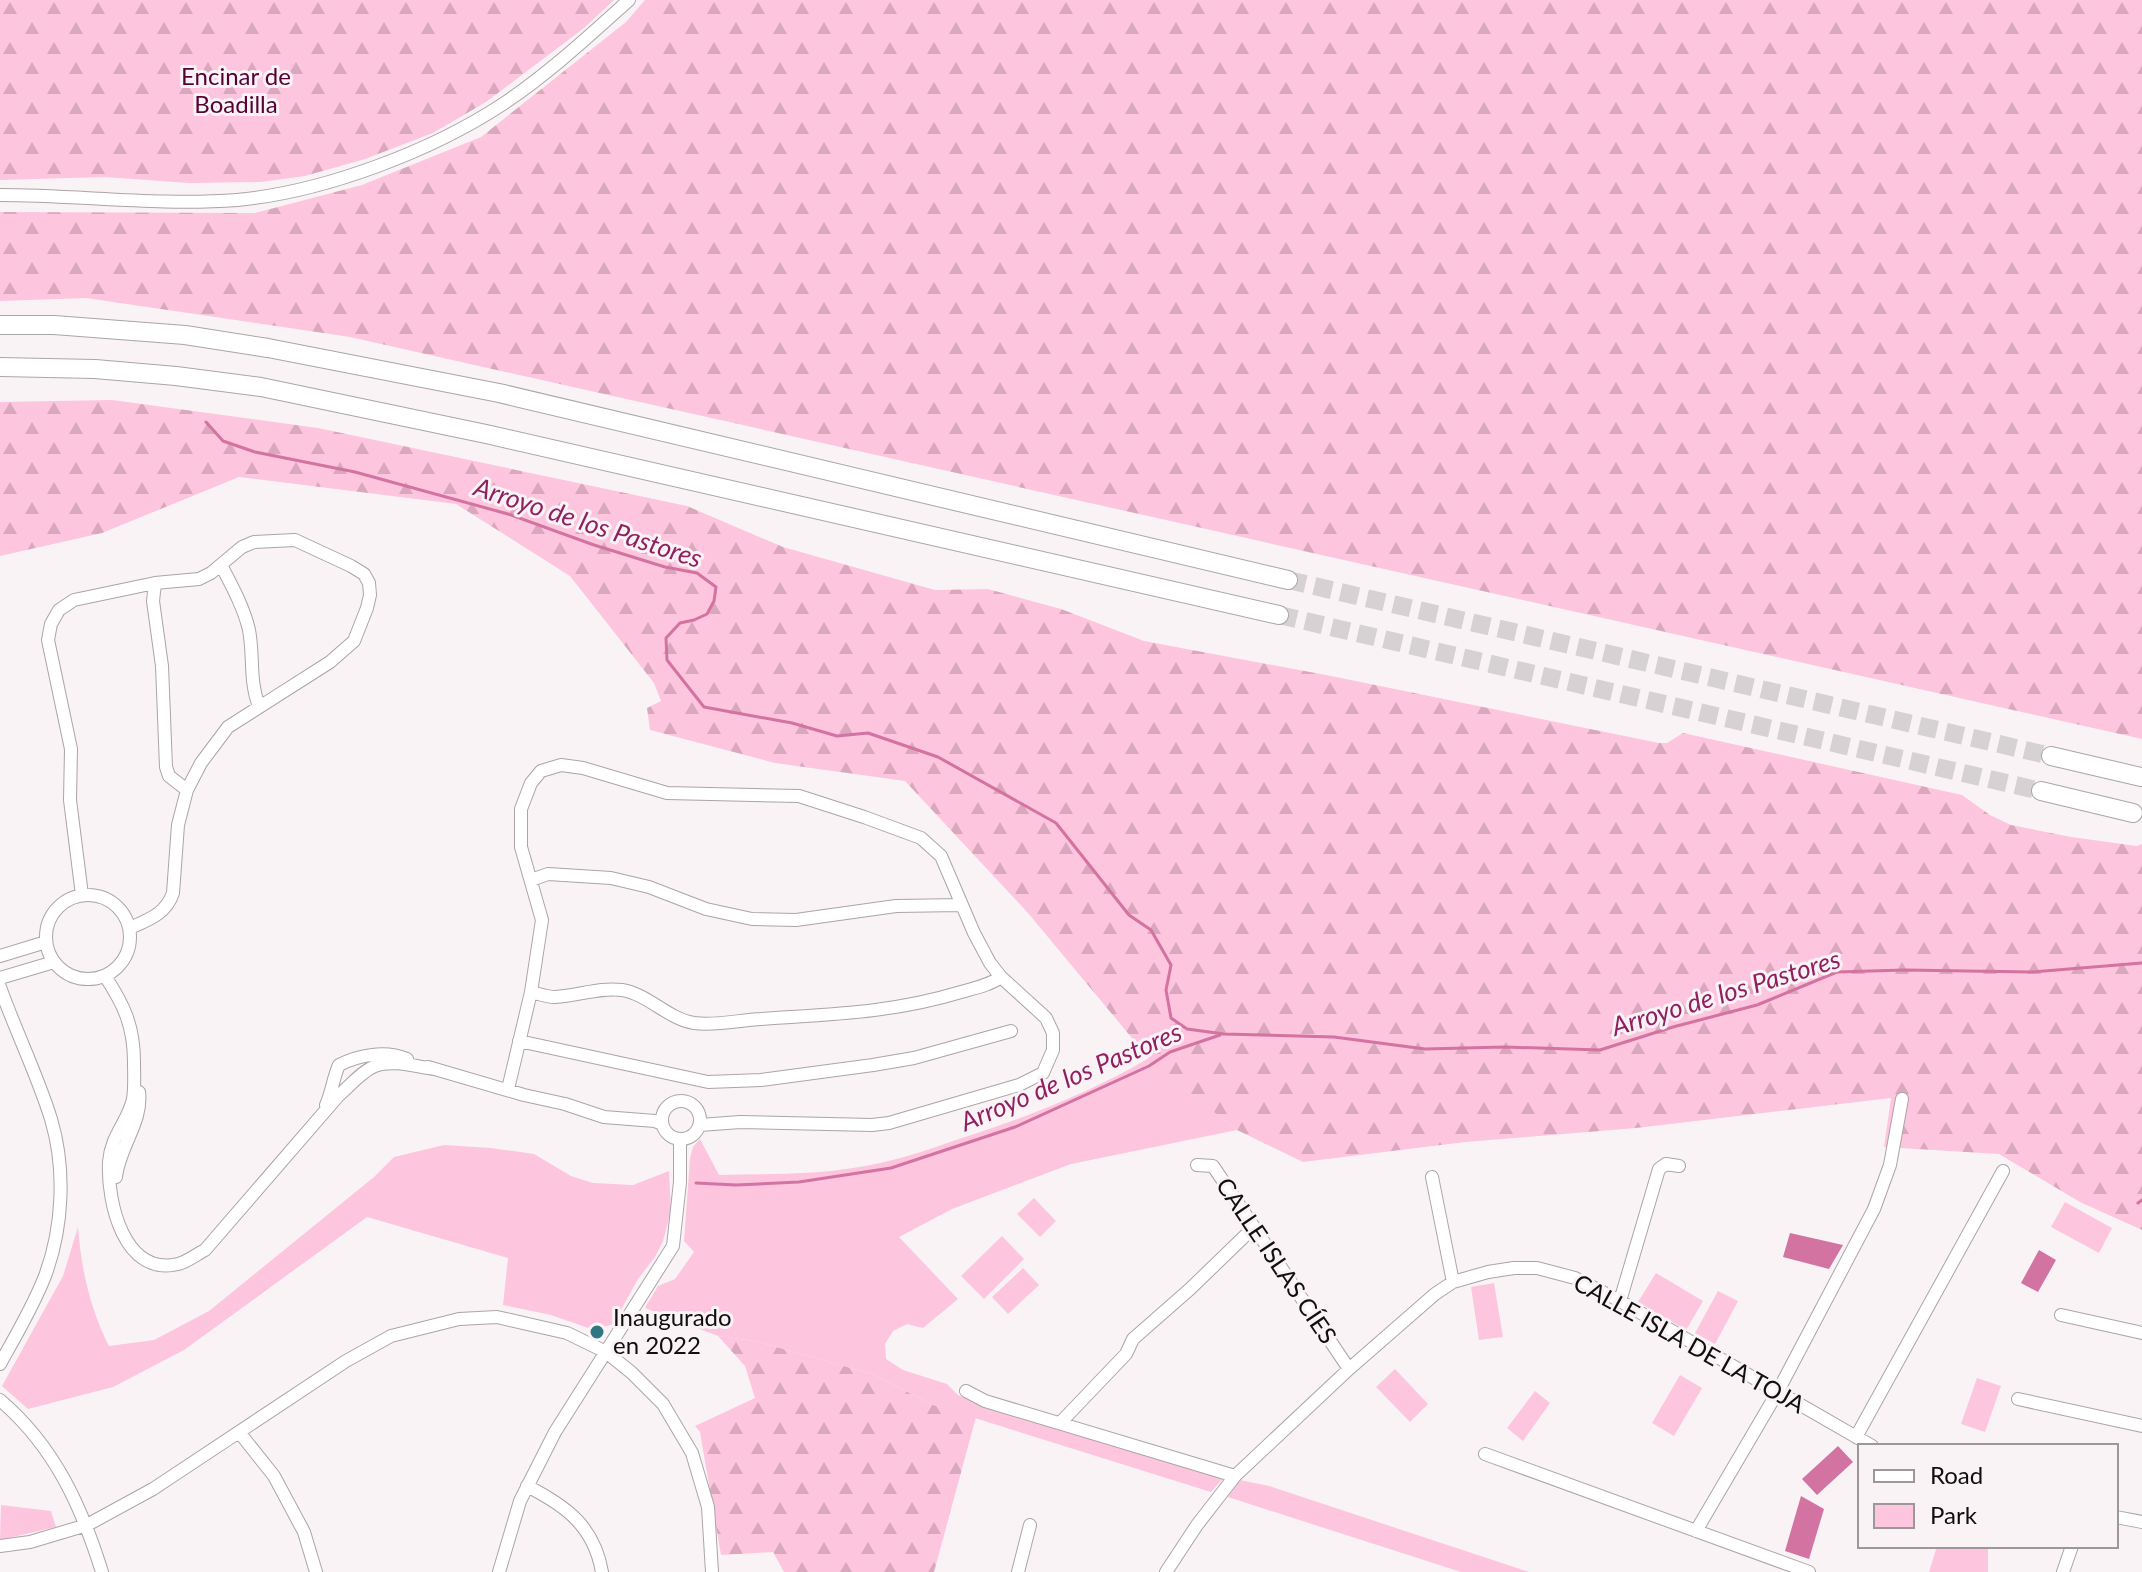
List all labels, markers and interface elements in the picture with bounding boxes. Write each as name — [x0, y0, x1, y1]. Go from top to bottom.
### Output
park label: Encinar de Boadilla — [181, 61, 291, 118]
water label: Arroyo de los Pastores — [469, 470, 706, 574]
water label: Arroyo de los Pastores — [1606, 942, 1844, 1042]
water label: Arroyo de los Pastores — [954, 1015, 1186, 1138]
street label: CALLE ISLAS CÍES — [1211, 1172, 1344, 1349]
street label: CALLE ISLA DE LA TOJA — [1569, 1267, 1811, 1419]
place label: Inaugurado en 2022 — [613, 1302, 732, 1359]
marker: Inaugurado en 2022 — [588, 1323, 606, 1341]
legend — [1858, 1444, 2118, 1548]
text: Road — [1930, 1460, 1983, 1489]
text: Park — [1930, 1500, 1978, 1529]

